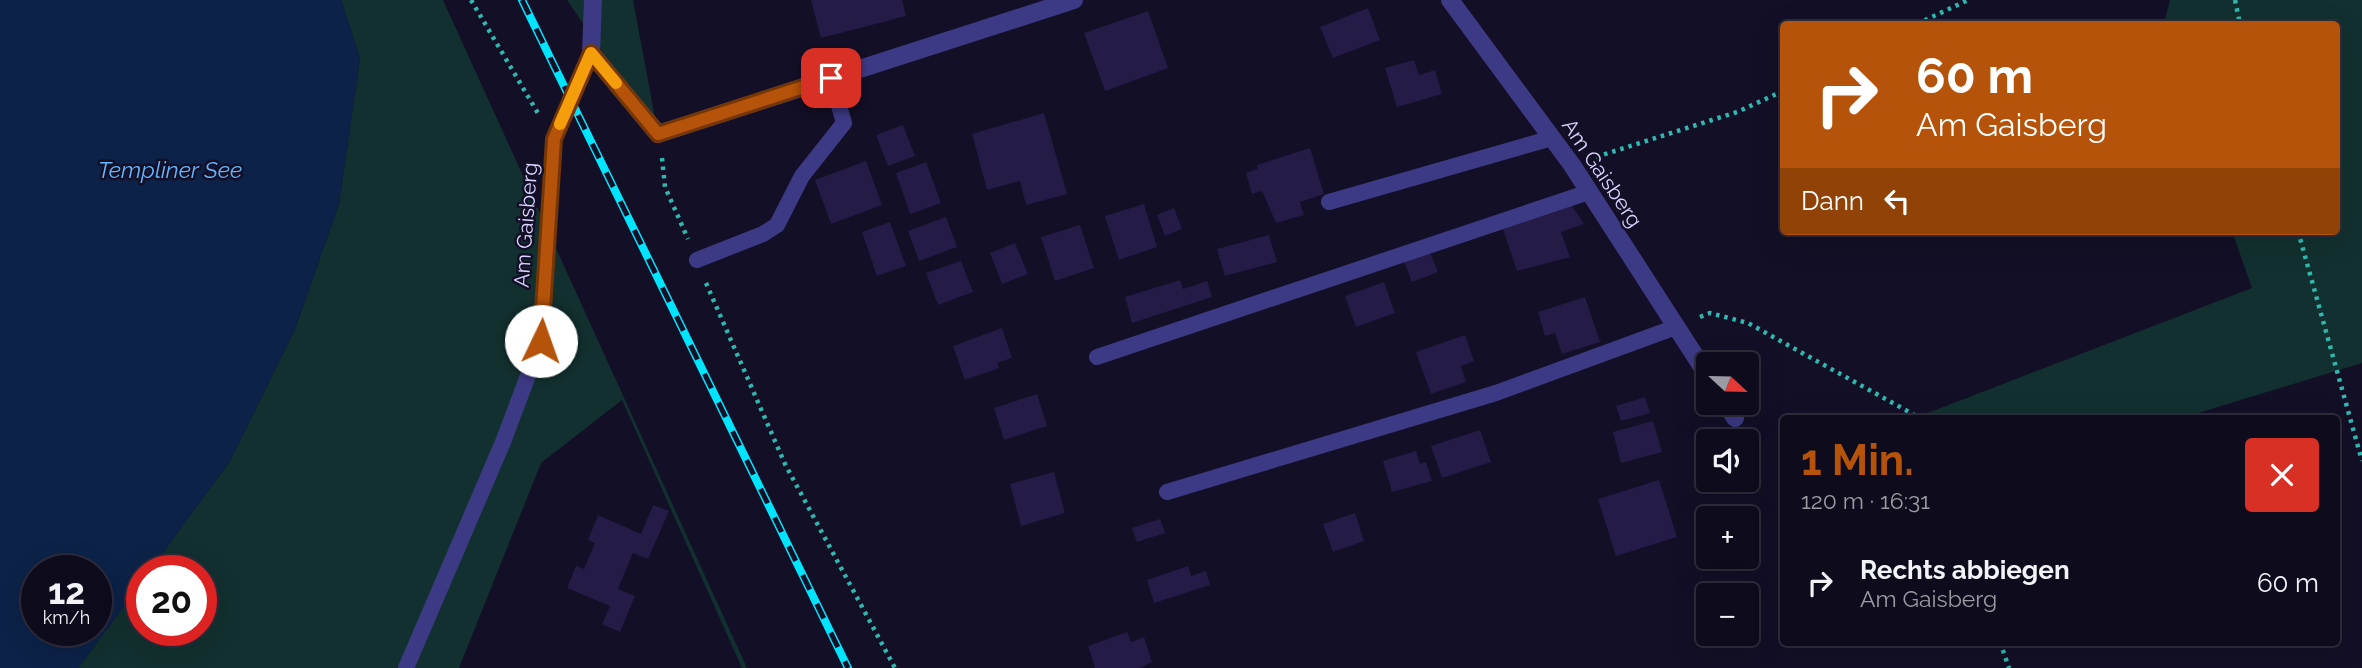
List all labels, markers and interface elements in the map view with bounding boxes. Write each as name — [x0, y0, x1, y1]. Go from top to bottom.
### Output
text: 60 m — [1916, 47, 2033, 104]
pin — [801, 48, 861, 108]
icon: right — [1801, 49, 1892, 140]
icon: arrive — [812, 59, 850, 97]
text: Am Gaisberg — [1916, 106, 2107, 143]
street label: Am Gaisberg — [1557, 114, 1648, 232]
water label: Templiner See — [98, 156, 242, 183]
street label: Am Gaisberg — [509, 162, 542, 288]
icon: left — [1878, 182, 1916, 220]
text: Dann — [1801, 186, 1864, 216]
position arrow — [504, 304, 578, 378]
north arrow — [1696, 352, 1759, 415]
map controls — [1696, 352, 1759, 646]
button: sound — [1696, 429, 1759, 492]
text: 1 Min. — [1801, 436, 1914, 485]
button: close — [2245, 438, 2319, 512]
text: 120 m · 16:31 — [1801, 487, 1930, 514]
button: + — [1696, 506, 1759, 569]
speed limit sign: 20 — [126, 555, 217, 646]
text: Rechts abbiegen — [1860, 555, 2070, 585]
icon: right — [1801, 564, 1839, 602]
text: 60 m — [2257, 568, 2319, 598]
text: 12 — [48, 571, 85, 612]
button: − — [1696, 583, 1759, 646]
text: Am Gaisberg — [1860, 585, 1997, 612]
text: km/h — [43, 607, 90, 628]

